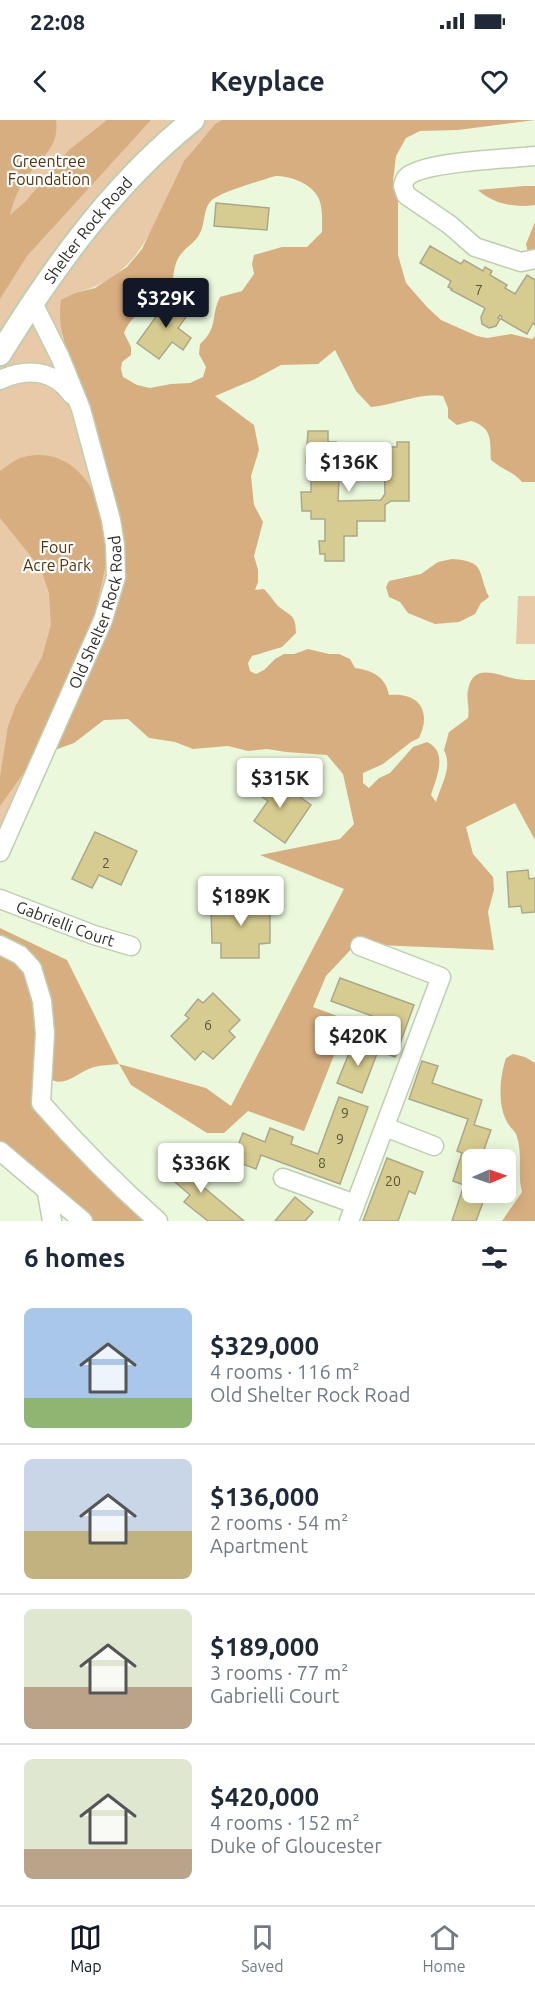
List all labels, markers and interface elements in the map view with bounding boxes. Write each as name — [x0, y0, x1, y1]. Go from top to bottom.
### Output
text: 22:08 — [30, 9, 85, 34]
icon: back — [24, 65, 57, 98]
icon: heart — [478, 65, 511, 98]
text: Keyplace — [210, 66, 325, 96]
park label: Greentree Foundation — [8, 152, 90, 188]
street label: Shelter Rock Road — [40, 173, 136, 287]
pin: $329K — [124, 278, 208, 329]
house number: 7 — [475, 282, 483, 298]
text: $329K — [137, 286, 195, 309]
pin: $136K — [307, 442, 391, 493]
text: $136K — [320, 450, 378, 473]
street label: Old Shelter Rock Road — [65, 534, 125, 691]
park label: Four Acre Park — [23, 538, 91, 574]
pin: $315K — [238, 758, 322, 809]
text: $315K — [251, 766, 309, 789]
house number: 2 — [102, 855, 110, 871]
pin: $189K — [199, 876, 283, 927]
text: $189K — [212, 884, 270, 907]
street label: Gabrielli Court — [14, 897, 118, 950]
pin: $420K — [316, 1016, 400, 1067]
house number: 6 — [204, 1017, 212, 1033]
text: $420K — [329, 1024, 387, 1047]
house number: 9 — [341, 1105, 349, 1121]
house number: 9 — [336, 1131, 344, 1147]
pin: $336K — [159, 1143, 243, 1194]
north arrow — [462, 1149, 516, 1203]
map controls — [462, 1149, 516, 1203]
text: $336K — [172, 1151, 230, 1174]
house number: 8 — [318, 1155, 326, 1171]
house number: 20 — [385, 1173, 401, 1189]
icon: filters — [478, 1241, 511, 1274]
text: 6 homes — [24, 1243, 125, 1272]
text: $329,000 — [210, 1331, 319, 1360]
icon: home — [72, 1332, 144, 1404]
text: 4 rooms · 116 m² — [210, 1360, 360, 1383]
text: Old Shelter Rock Road — [210, 1383, 410, 1406]
text: $136,000 — [210, 1482, 319, 1511]
icon: home — [72, 1483, 144, 1555]
text: 2 rooms · 54 m² — [210, 1511, 348, 1534]
text: Apartment — [210, 1534, 308, 1557]
text: $189,000 — [210, 1632, 319, 1661]
icon: home — [72, 1633, 144, 1705]
text: 3 rooms · 77 m² — [210, 1661, 348, 1684]
text: Gabrielli Court — [210, 1684, 339, 1707]
text: $420,000 — [210, 1782, 319, 1811]
icon: home — [72, 1783, 144, 1855]
text: 4 rooms · 152 m² — [210, 1811, 360, 1834]
text: Duke of Gloucester — [210, 1834, 382, 1857]
tab: Map — [69, 1921, 102, 1975]
tab: Saved — [241, 1921, 284, 1975]
tab: Home — [422, 1921, 466, 1975]

